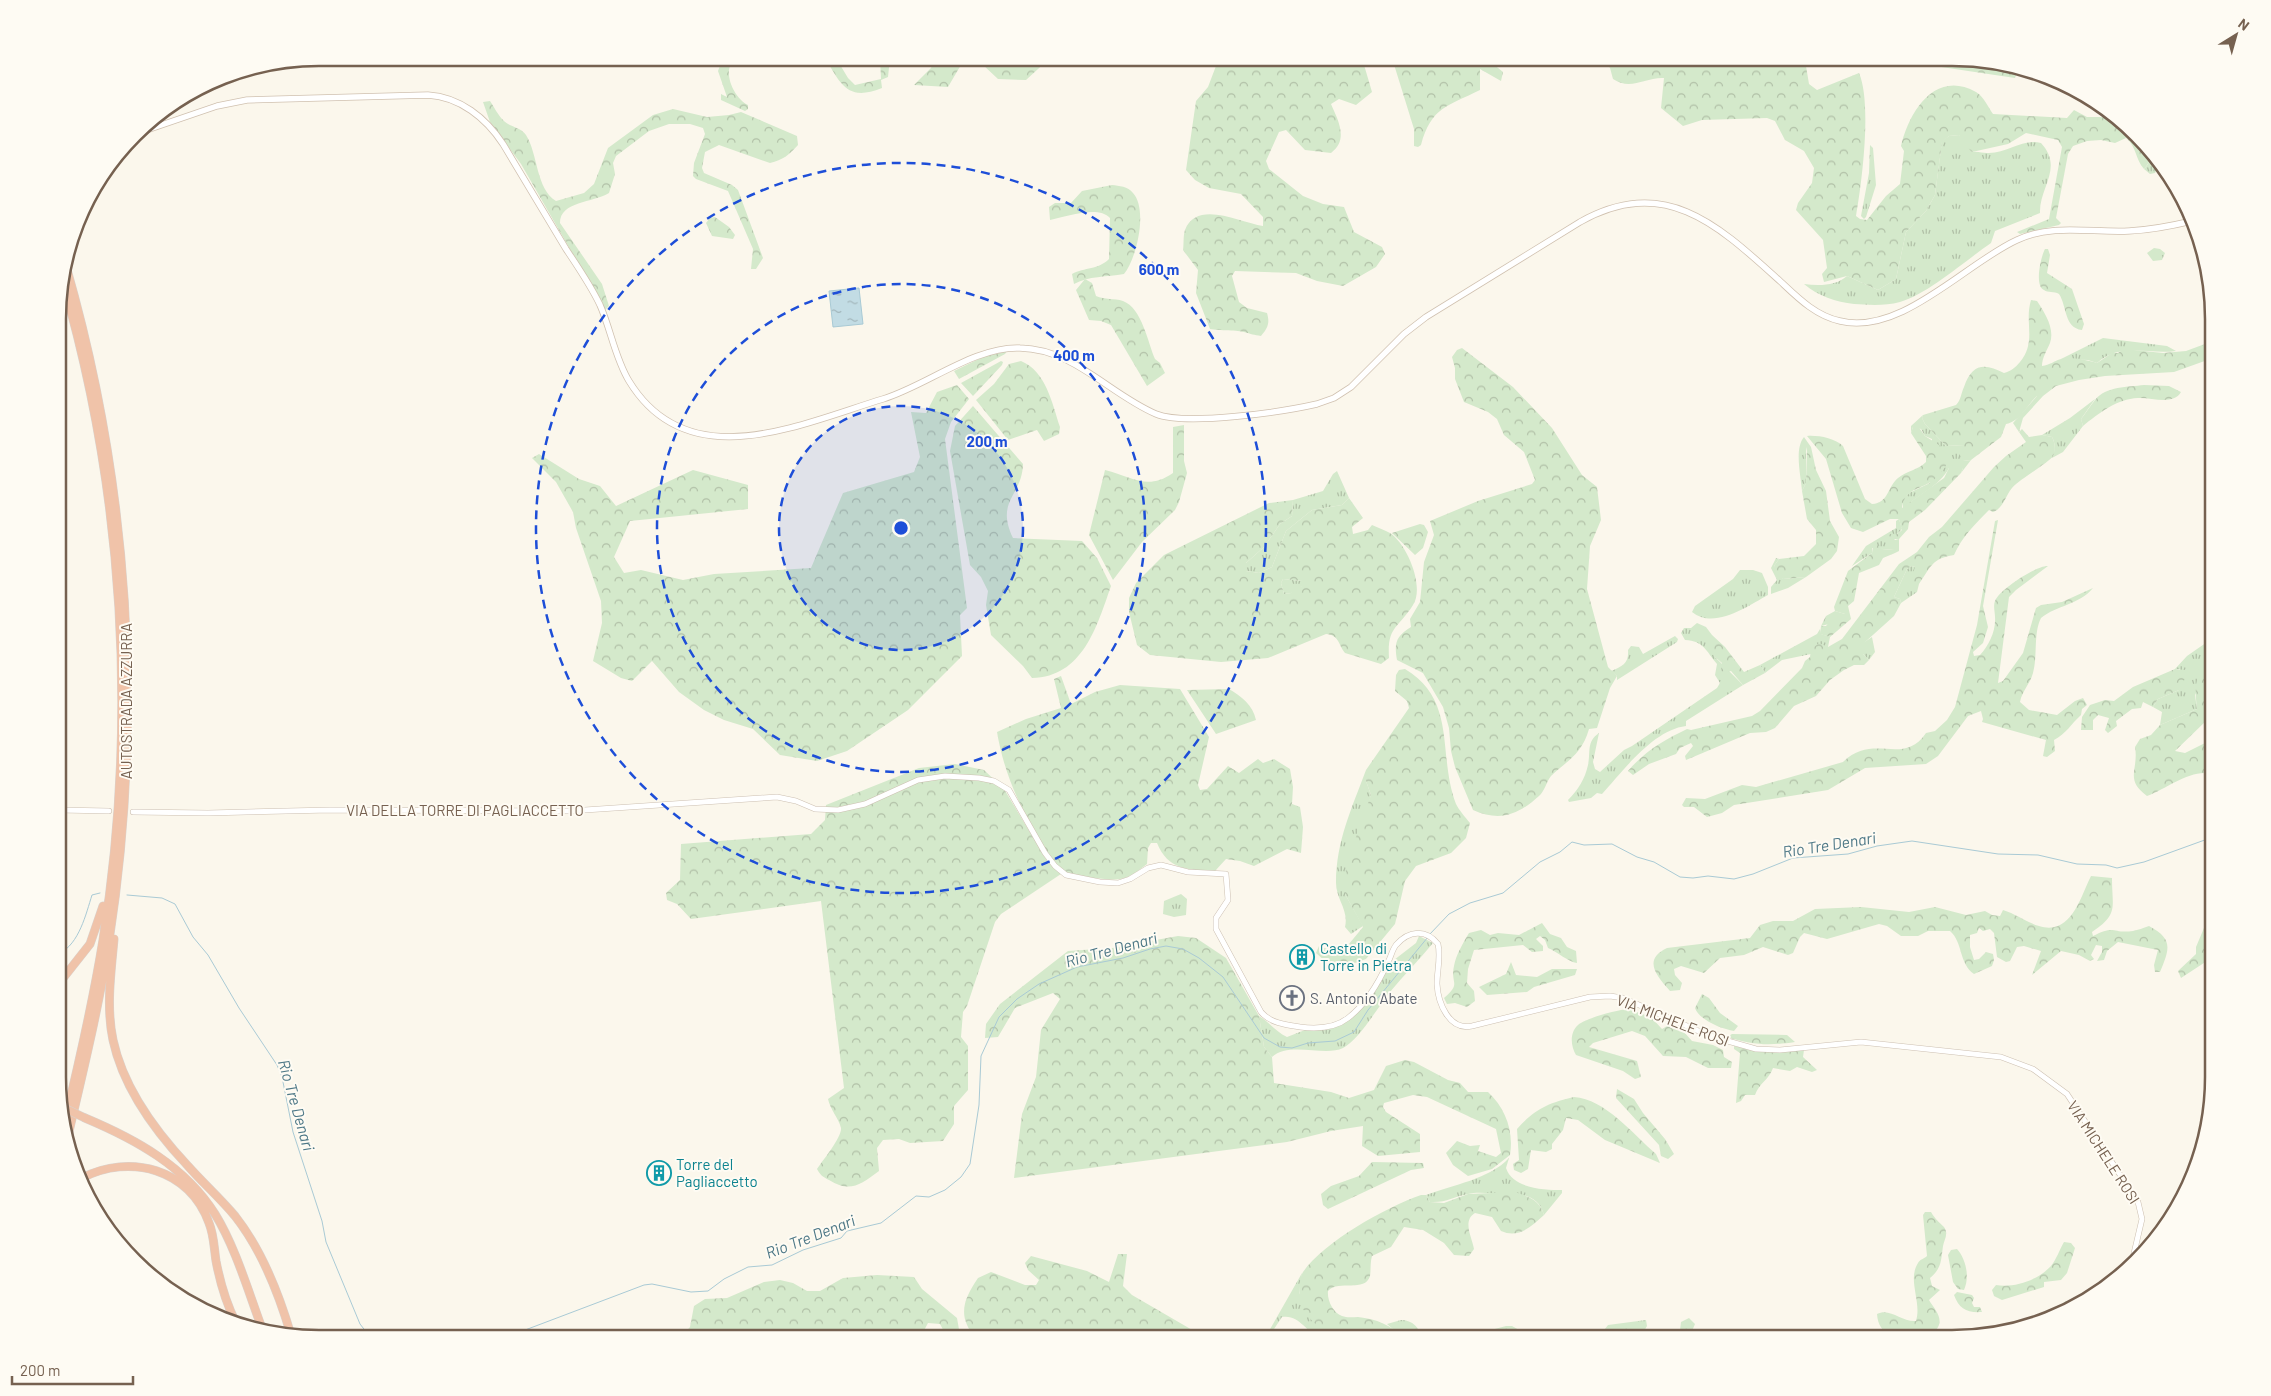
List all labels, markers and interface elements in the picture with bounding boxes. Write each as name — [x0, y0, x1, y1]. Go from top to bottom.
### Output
north arrow — [2211, 10, 2261, 60]
text: N — [2235, 15, 2253, 34]
text: 600 m — [1139, 260, 1179, 278]
text: 400 m — [1053, 346, 1095, 364]
text: 200 m — [966, 432, 1008, 450]
centre of rings — [892, 519, 910, 537]
street label: AUTOSTRADA AZZURRA — [117, 623, 135, 779]
street label: VIA DELLA TORRE DI PAGLIACCETTO — [346, 801, 584, 819]
water label: Rio Tre Denari — [1781, 827, 1877, 861]
water label: Rio Tre Denari — [1063, 928, 1159, 970]
place label: Castello di Torre in Pietra — [1320, 939, 1412, 974]
building icon: Castello di Torre in Pietra — [1289, 944, 1315, 970]
church icon: S. Antonio Abate — [1279, 985, 1305, 1011]
place label: S. Antonio Abate — [1310, 989, 1418, 1007]
street label: VIA MICHELE ROSI — [1614, 990, 1732, 1050]
water label: Rio Tre Denari — [275, 1057, 319, 1153]
street label: VIA MICHELE ROSI — [2064, 1097, 2144, 1207]
place label: Torre del Pagliaccetto — [676, 1155, 758, 1190]
building icon: Torre del Pagliaccetto — [646, 1160, 672, 1186]
water label: Rio Tre Denari — [763, 1210, 857, 1262]
scale bar — [12, 1354, 134, 1386]
text: 200 m — [20, 1361, 60, 1379]

